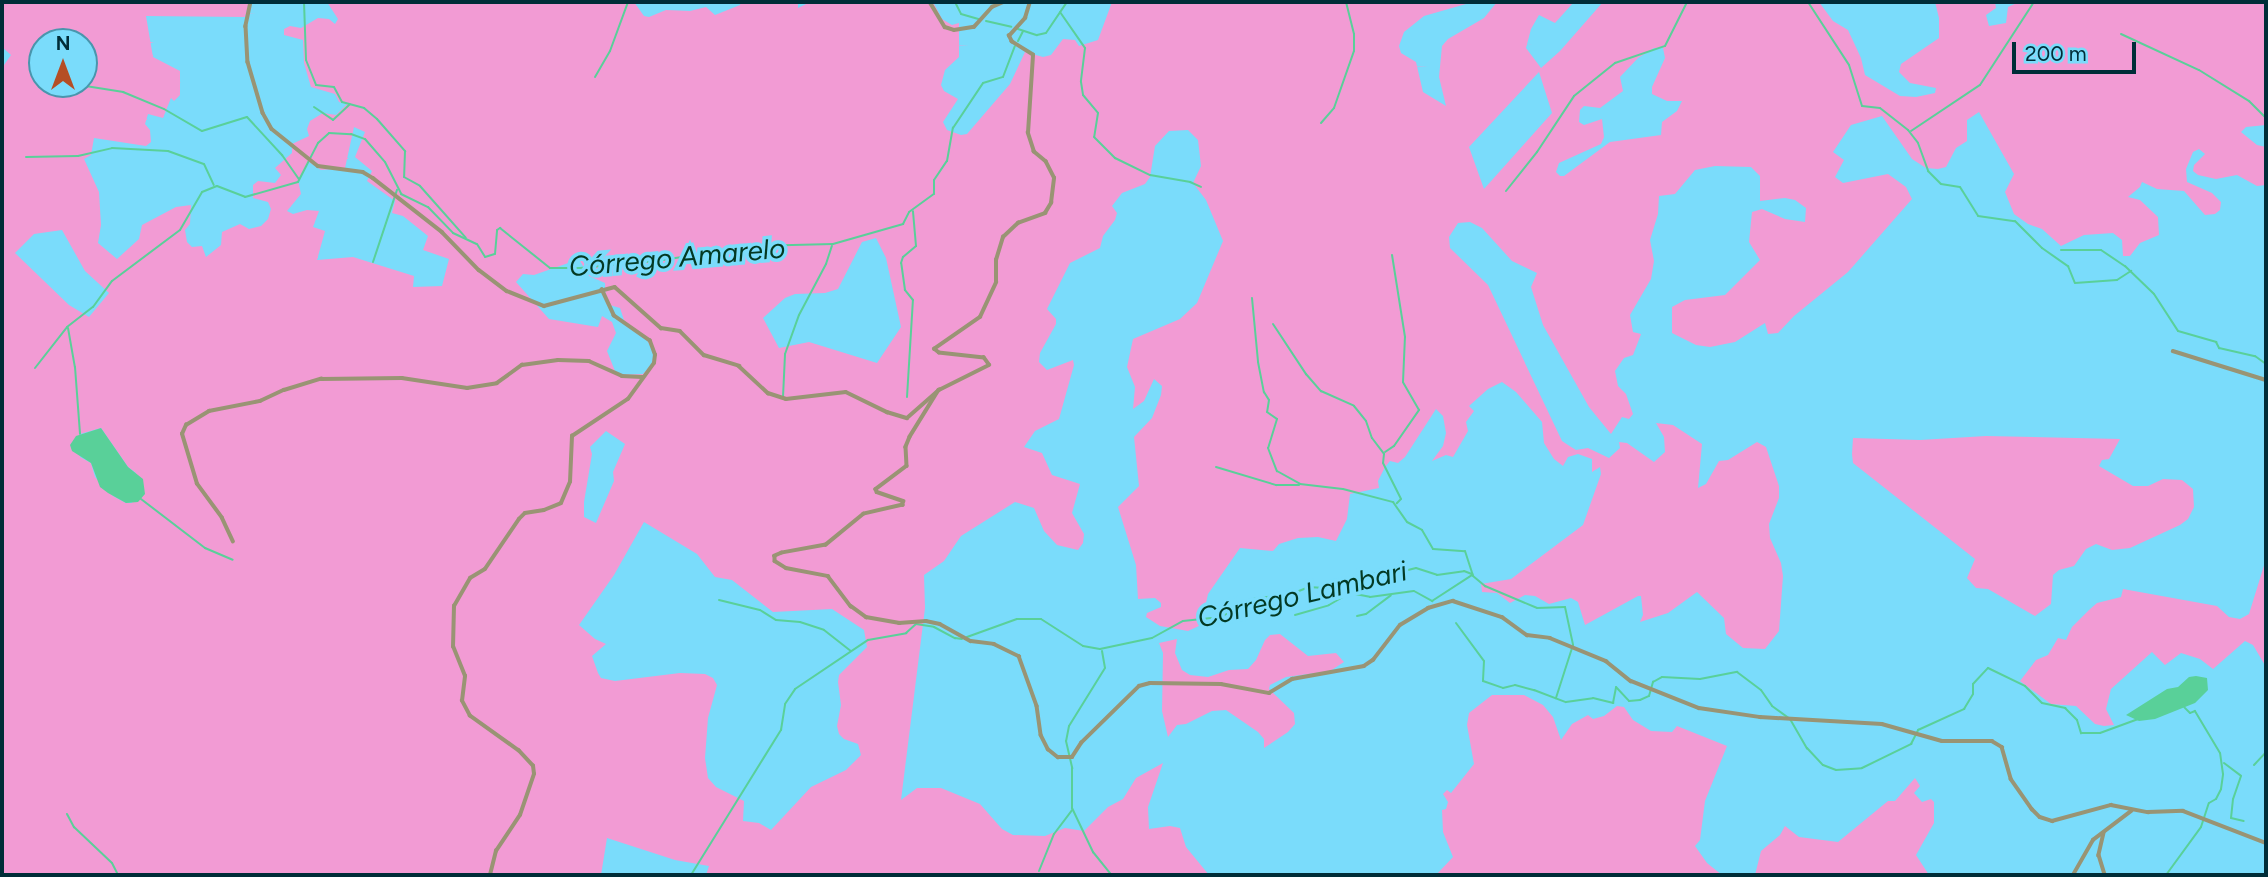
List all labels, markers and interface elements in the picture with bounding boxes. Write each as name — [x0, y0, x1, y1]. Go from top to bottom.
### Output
north arrow — [28, 28, 98, 98]
scale bar — [2016, 28, 2140, 72]
text: N — [56, 32, 70, 55]
text: 200 m — [2025, 41, 2087, 66]
water label: Córrego Amarelo — [567, 231, 787, 283]
water label: Córrego Lambari — [1194, 554, 1410, 634]

